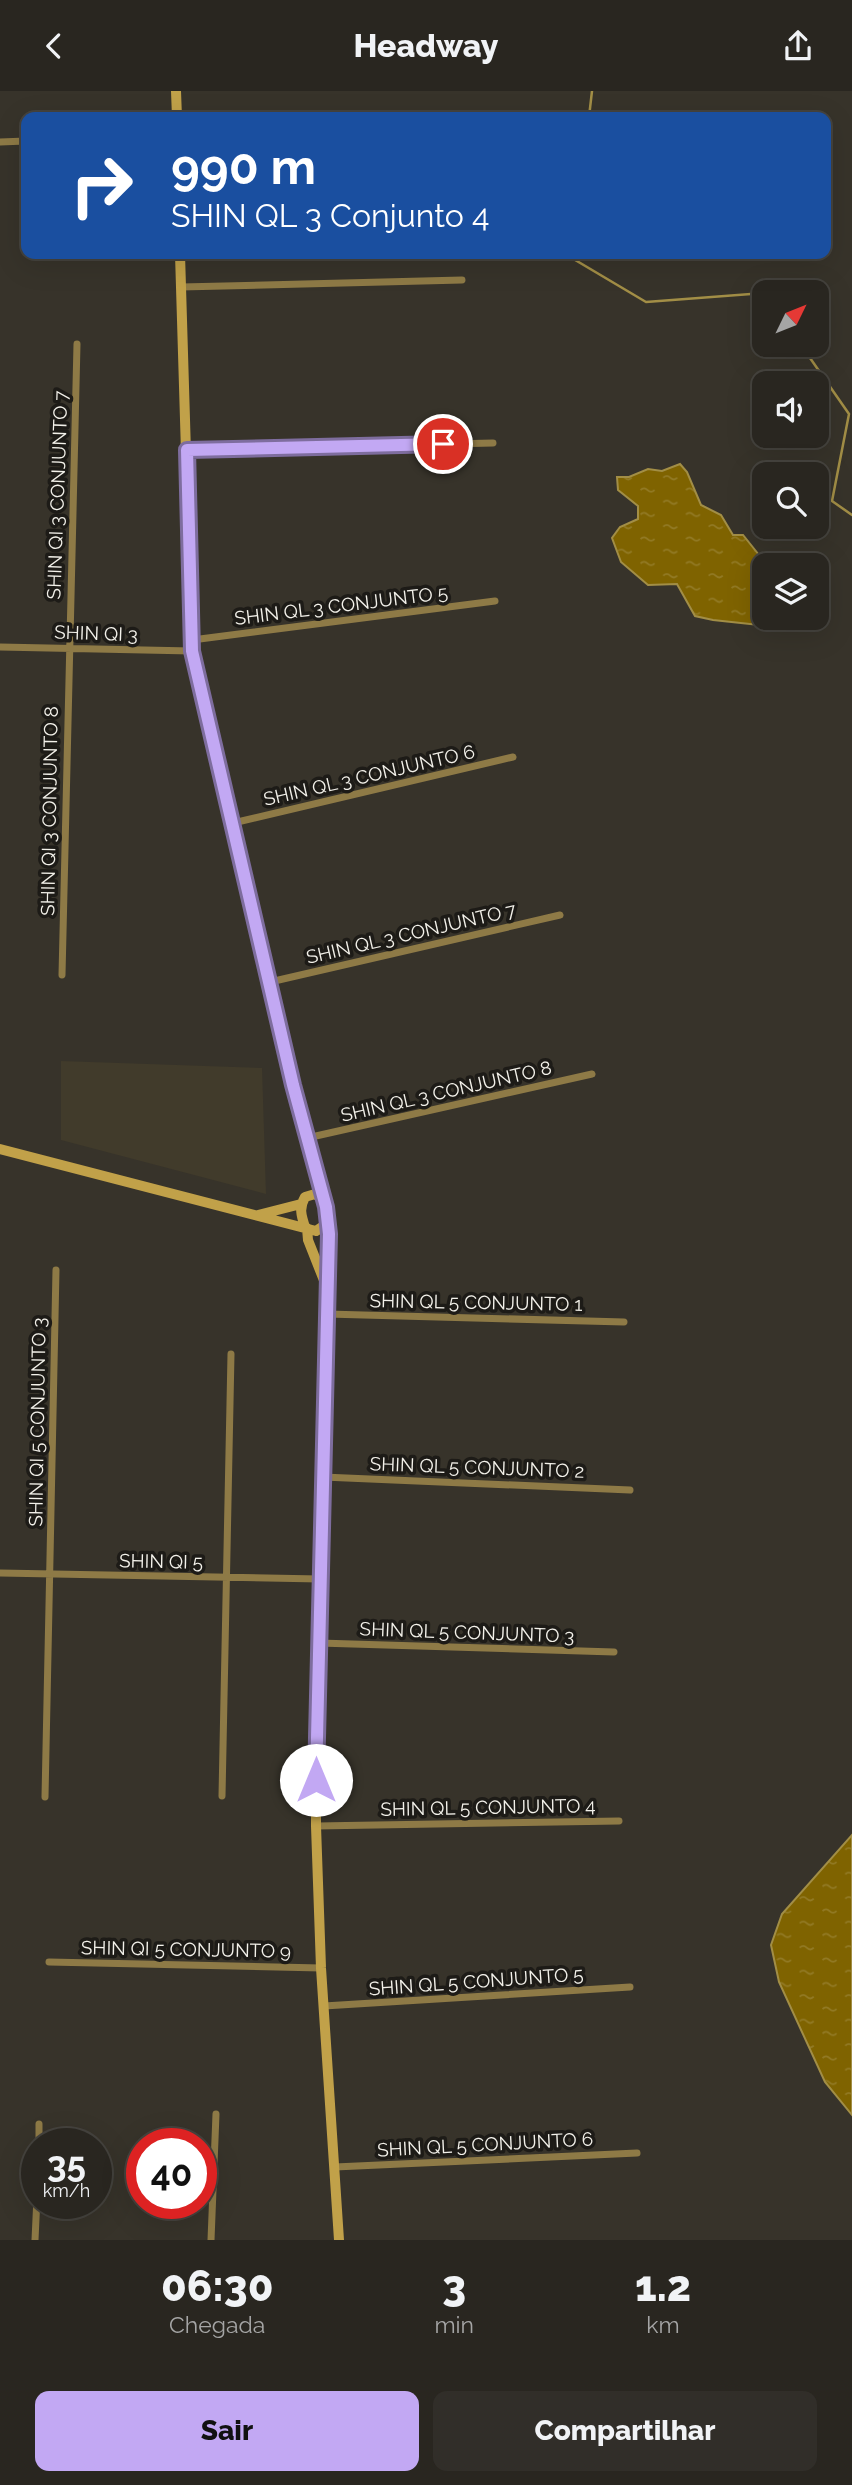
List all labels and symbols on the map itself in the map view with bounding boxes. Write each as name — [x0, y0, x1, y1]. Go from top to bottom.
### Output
north arrow — [752, 280, 830, 357]
street label: SHIN QI 3 CONJUNTO 7 — [42, 390, 72, 600]
pin — [413, 414, 473, 474]
street label: SHIN QL 3 CONJUNTO 5 — [233, 581, 449, 629]
street label: SHIN QI 3 — [54, 621, 138, 645]
street label: SHIN QI 3 CONJUNTO 8 — [36, 706, 62, 916]
street label: SHIN QL 3 CONJUNTO 6 — [261, 740, 477, 810]
street label: SHIN QL 3 CONJUNTO 7 — [304, 898, 518, 968]
street label: SHIN QL 3 CONJUNTO 8 — [338, 1056, 554, 1126]
street label: SHIN QL 5 CONJUNTO 1 — [369, 1289, 583, 1315]
street label: SHIN QI 5 CONJUNTO 3 — [24, 1317, 50, 1527]
street label: SHIN QL 5 CONJUNTO 2 — [369, 1452, 585, 1482]
street label: SHIN QI 5 — [119, 1549, 203, 1573]
street label: SHIN QL 5 CONJUNTO 3 — [359, 1617, 575, 1647]
position arrow — [279, 1743, 353, 1817]
street label: SHIN QL 5 CONJUNTO 4 — [380, 1794, 596, 1820]
street label: SHIN QI 5 CONJUNTO 9 — [81, 1936, 291, 1962]
street label: SHIN QL 5 CONJUNTO 5 — [368, 1963, 584, 1999]
street label: SHIN QL 5 CONJUNTO 6 — [376, 2127, 594, 2161]
speed limit sign: 40 — [126, 2128, 217, 2219]

